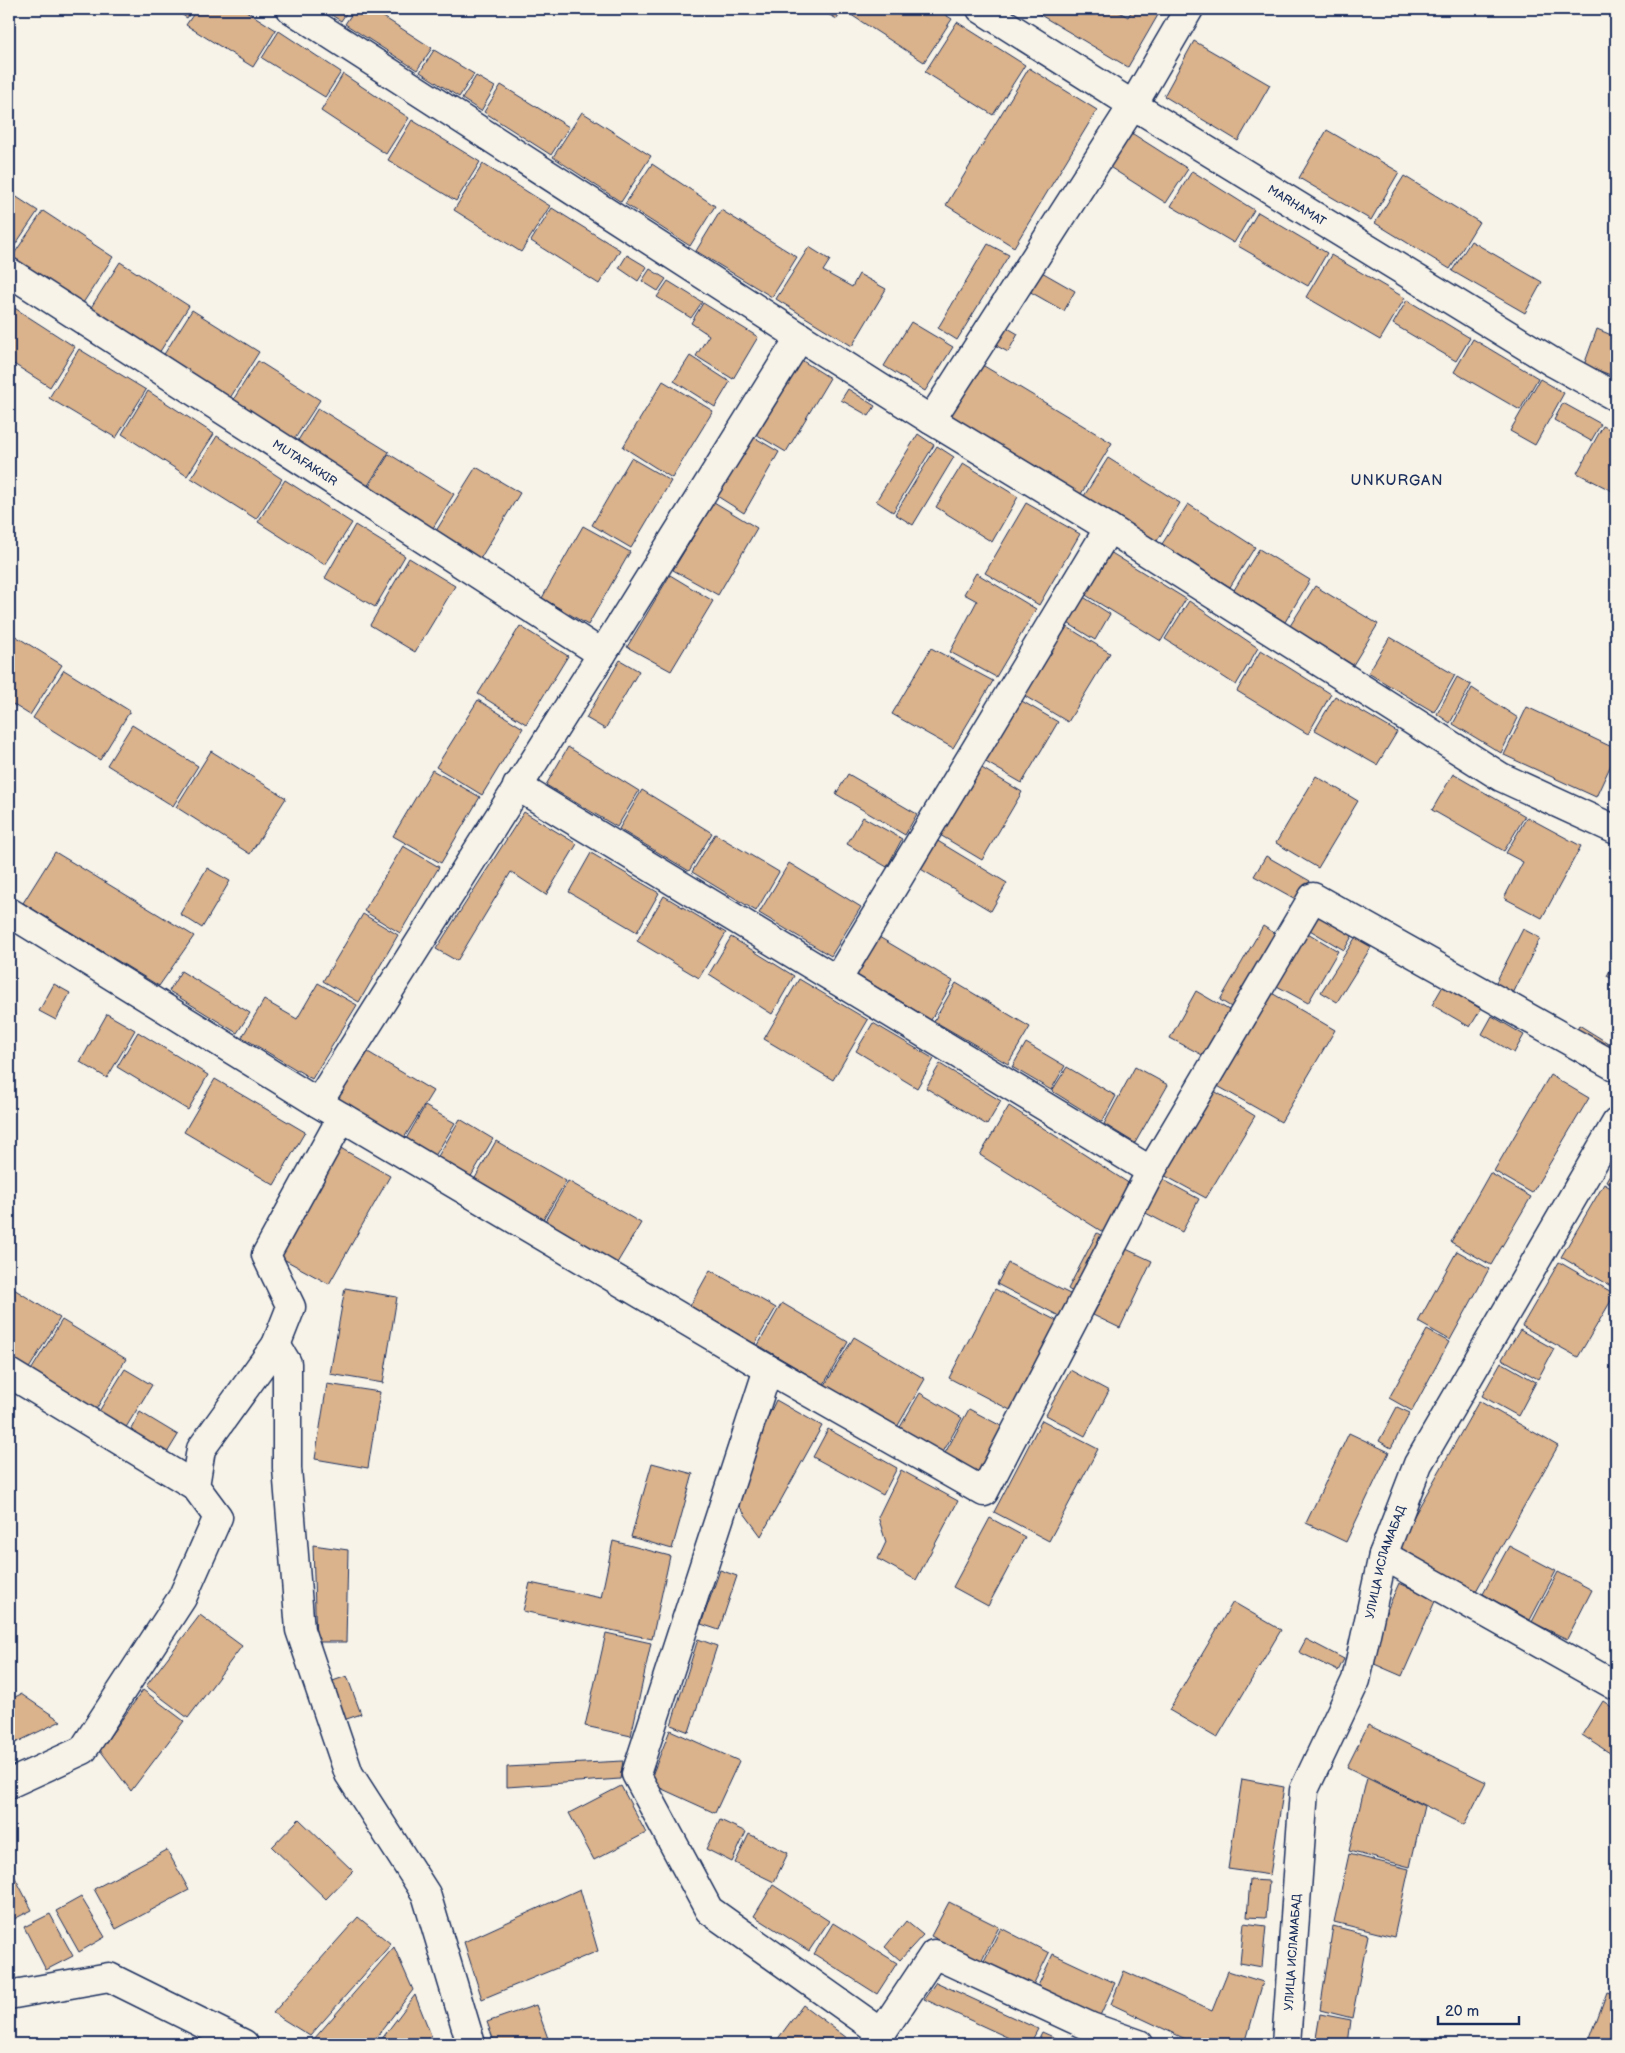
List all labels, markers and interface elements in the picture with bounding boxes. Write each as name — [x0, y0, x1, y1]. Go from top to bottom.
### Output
street label: MARHAMAT — [1265, 182, 1329, 230]
street label: MUTAFAKKIR — [269, 437, 340, 490]
district label: UNKURGAN — [1350, 471, 1444, 490]
street label: УЛИЦА ИСЛАМАБАД — [1362, 1503, 1410, 1620]
street label: УЛИЦА ИСЛАМАБАД — [1281, 1893, 1305, 2011]
scale bar — [1438, 1993, 1519, 2025]
text: 20 m — [1445, 2002, 1479, 2021]

